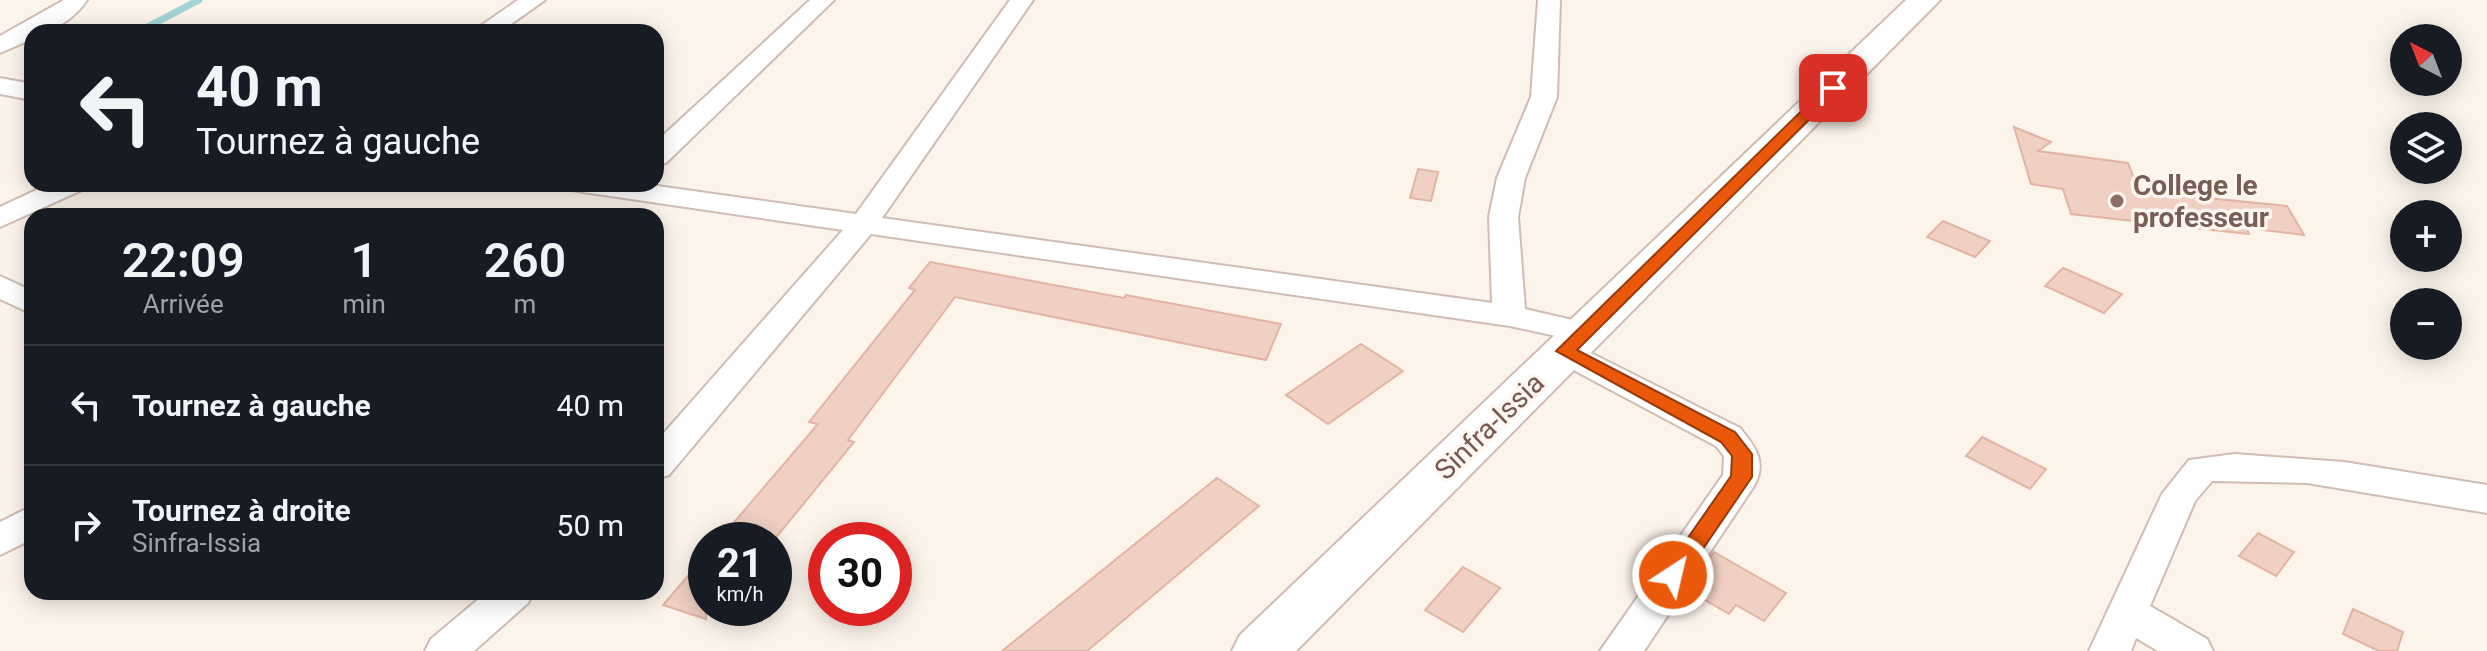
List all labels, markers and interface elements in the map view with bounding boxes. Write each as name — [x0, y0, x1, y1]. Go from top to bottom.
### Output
north arrow — [2390, 24, 2462, 96]
map controls — [2390, 24, 2462, 360]
text: 40 m — [196, 54, 323, 120]
pin — [1799, 54, 1867, 122]
icon: left — [64, 56, 168, 160]
icon: arrive — [1811, 66, 1855, 110]
button: layers — [2390, 112, 2462, 184]
text: Tournez à gauche — [196, 121, 480, 163]
place label: College le professeur — [2133, 169, 2269, 234]
marker: College le professeur — [2108, 192, 2126, 210]
button: + — [2390, 200, 2462, 272]
text: 22:09 — [122, 232, 245, 289]
text: 1 — [351, 232, 378, 289]
text: 260 — [484, 232, 566, 289]
button: − — [2390, 288, 2462, 360]
text: Arrivée — [143, 289, 224, 319]
text: min — [342, 289, 386, 319]
text: m — [514, 289, 536, 319]
street label: Sinfra-Issia — [1428, 366, 1551, 487]
icon: left — [64, 383, 108, 427]
text: Tournez à gauche — [132, 388, 371, 423]
text: 40 m — [557, 388, 624, 423]
text: Tournez à droite — [132, 493, 351, 528]
icon: right — [64, 503, 108, 547]
text: 50 m — [557, 508, 624, 543]
speed limit sign: 30 — [808, 522, 912, 626]
text: Sinfra-Issia — [132, 528, 261, 558]
position arrow — [1631, 533, 1715, 617]
text: 21 — [717, 540, 763, 587]
text: km/h — [717, 582, 763, 606]

